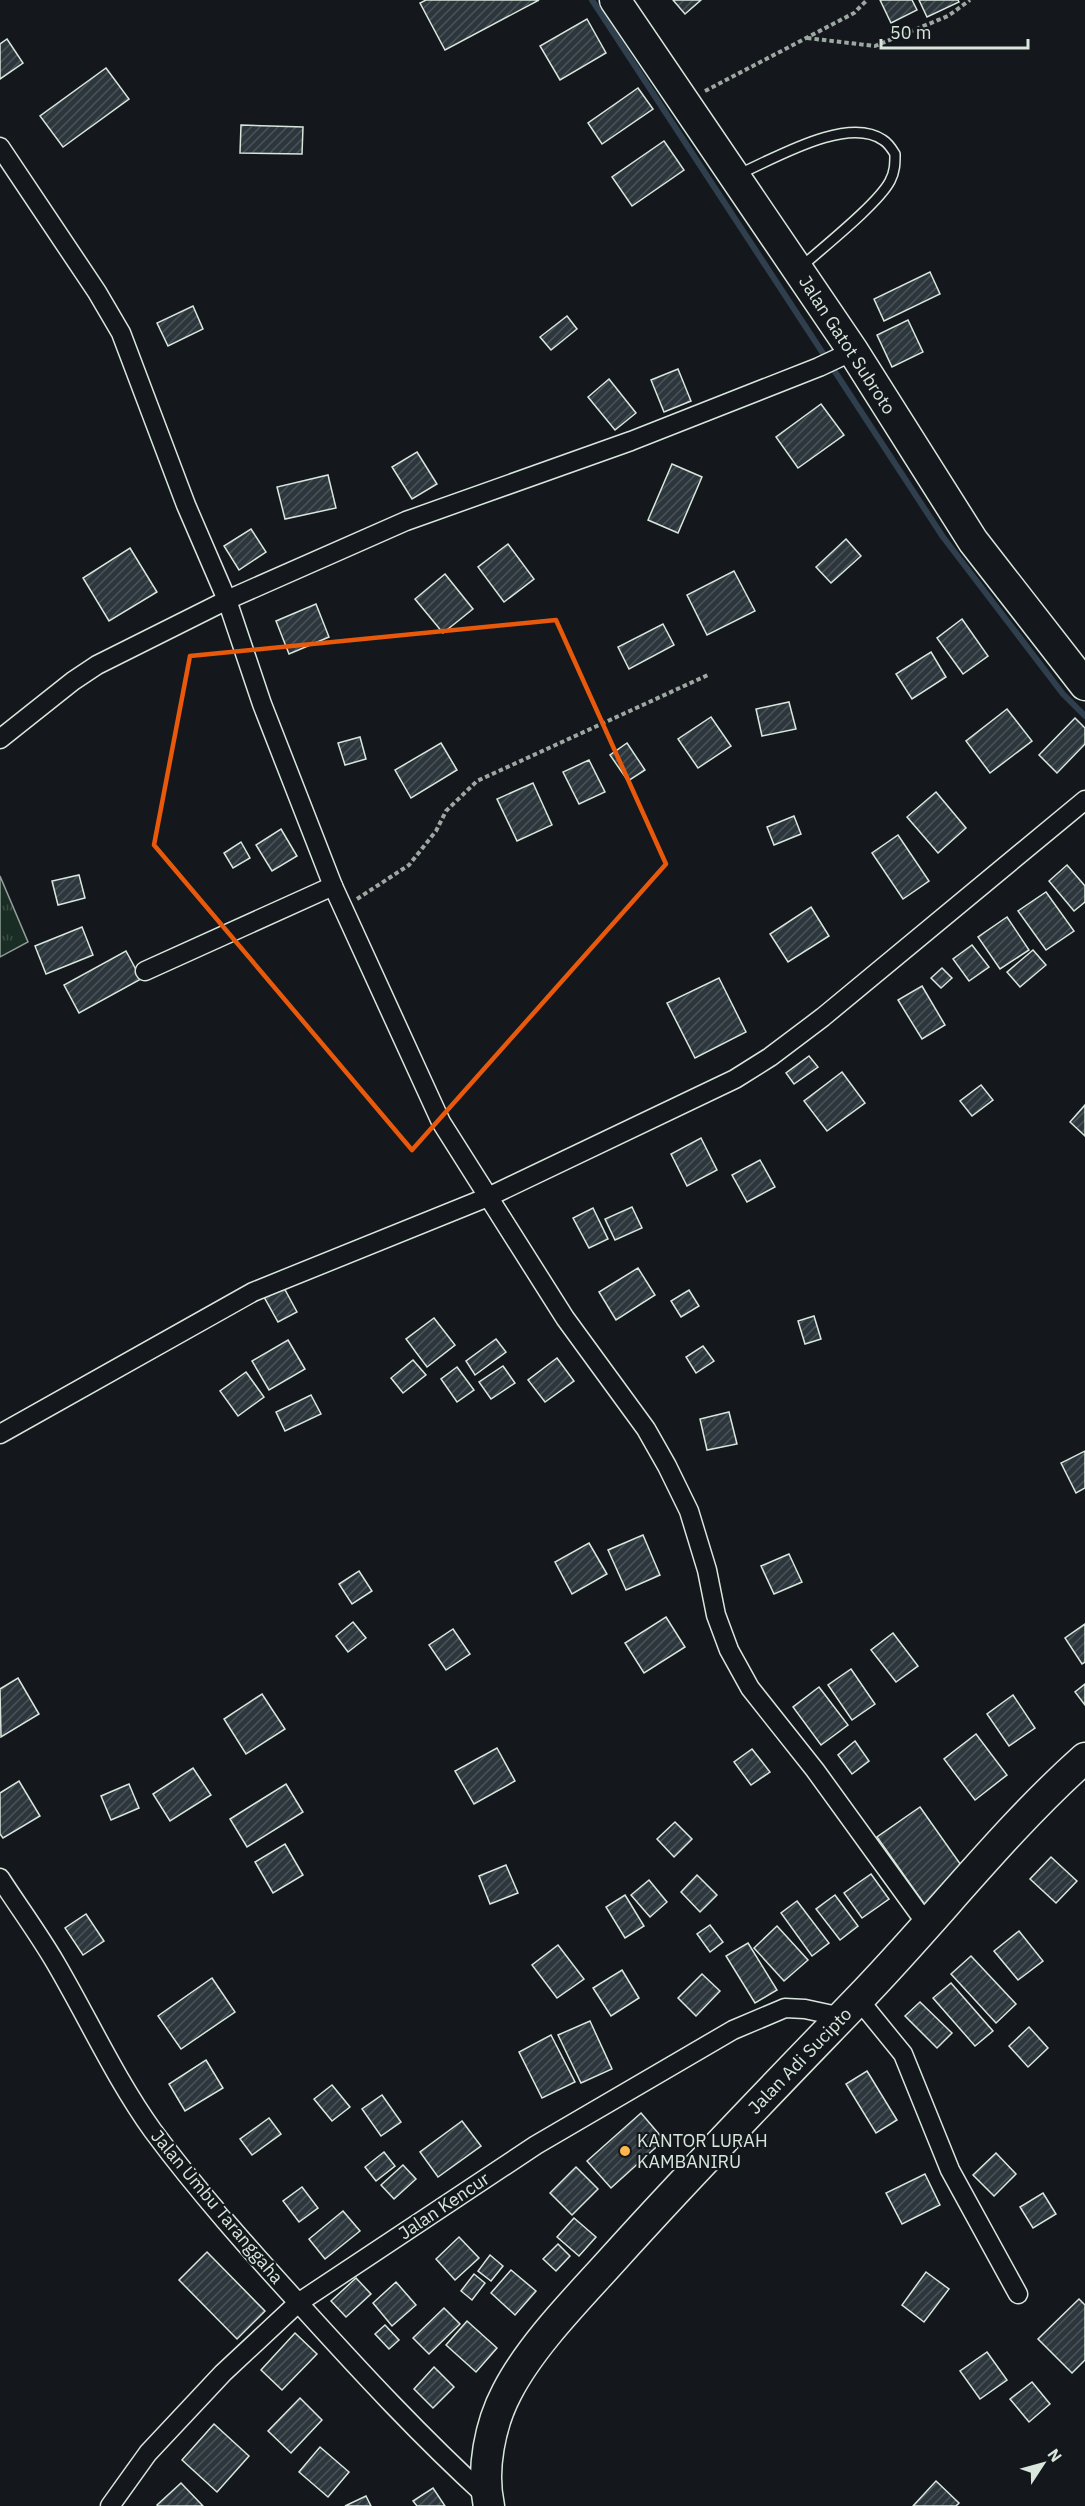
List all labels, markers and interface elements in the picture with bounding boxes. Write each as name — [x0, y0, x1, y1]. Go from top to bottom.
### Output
scale bar — [881, 12, 1028, 50]
text: 50 m — [890, 21, 932, 44]
street label: Jalan Gatot Subroto — [794, 271, 901, 418]
street label: Jalan Adi Sucipto — [743, 2003, 856, 2119]
street label: Jalan Umbu Taranggaha — [146, 2125, 289, 2289]
place label: KANTOR LURAH KAMBANIRU — [637, 2129, 768, 2173]
marker: KANTOR LURAH KAMBANIRU — [618, 2144, 632, 2158]
street label: Jalan Kencur — [394, 2167, 494, 2244]
north arrow — [1013, 2434, 1073, 2494]
text: N — [1044, 2445, 1067, 2466]

